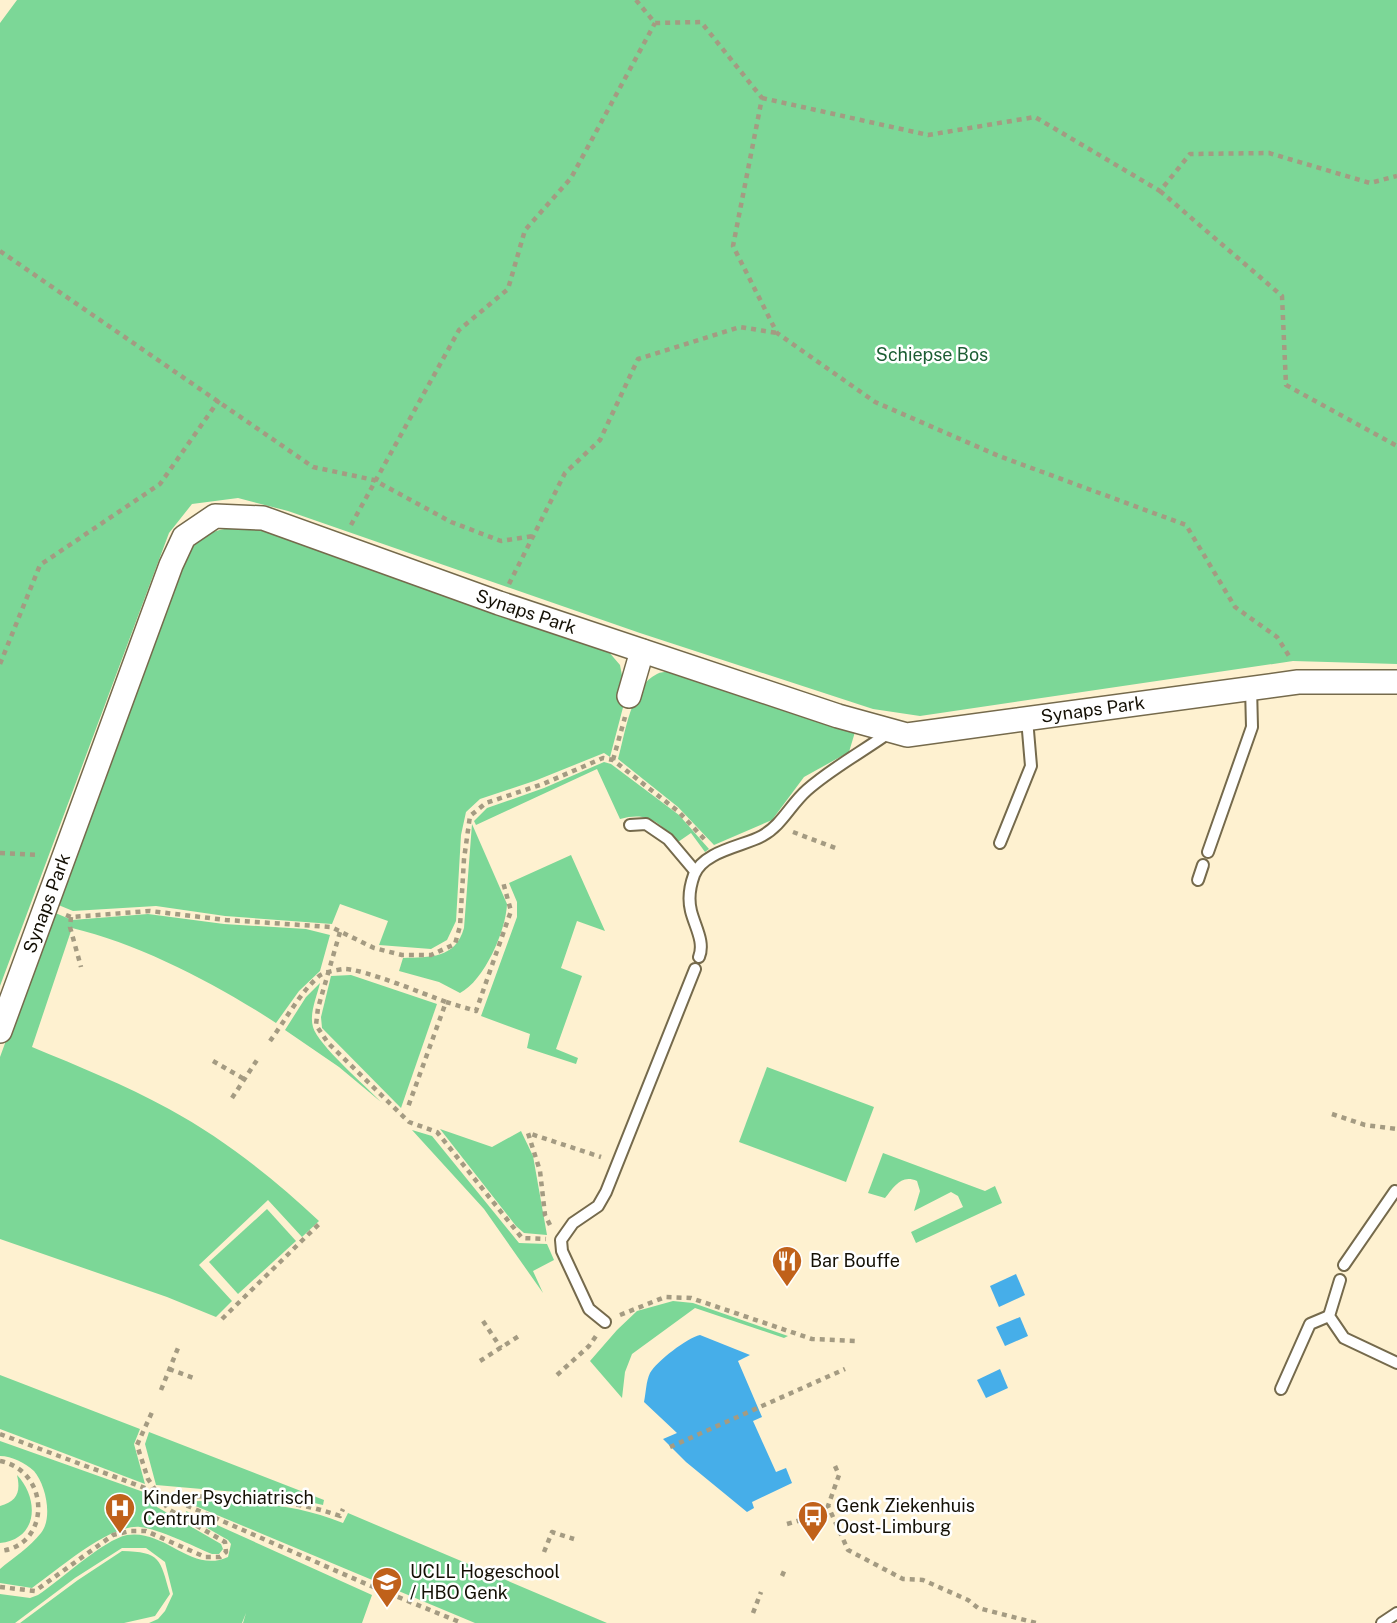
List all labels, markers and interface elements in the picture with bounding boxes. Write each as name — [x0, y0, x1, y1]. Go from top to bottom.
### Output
park label: Schiepse Bos — [876, 344, 988, 365]
street label: Synaps Park — [473, 585, 579, 638]
street label: Synaps Park — [1039, 692, 1146, 727]
street label: Synaps Park — [18, 850, 74, 956]
restaurant icon: Bar Bouffe — [770, 1244, 804, 1288]
place label: Bar Bouffe — [810, 1250, 900, 1271]
place label: Kinder Psychiatrisch Centrum — [143, 1487, 314, 1529]
hospital icon: Kinder Psychiatrisch Centrum — [103, 1491, 137, 1535]
place label: Genk Ziekenhuis Oost-Limburg — [836, 1495, 975, 1537]
bus stop icon: Genk Ziekenhuis Oost-Limburg — [796, 1499, 830, 1543]
place label: UCLL Hogeschool / HBO Genk — [410, 1561, 560, 1603]
school or university icon: UCLL Hogeschool / HBO Genk — [370, 1565, 404, 1609]

